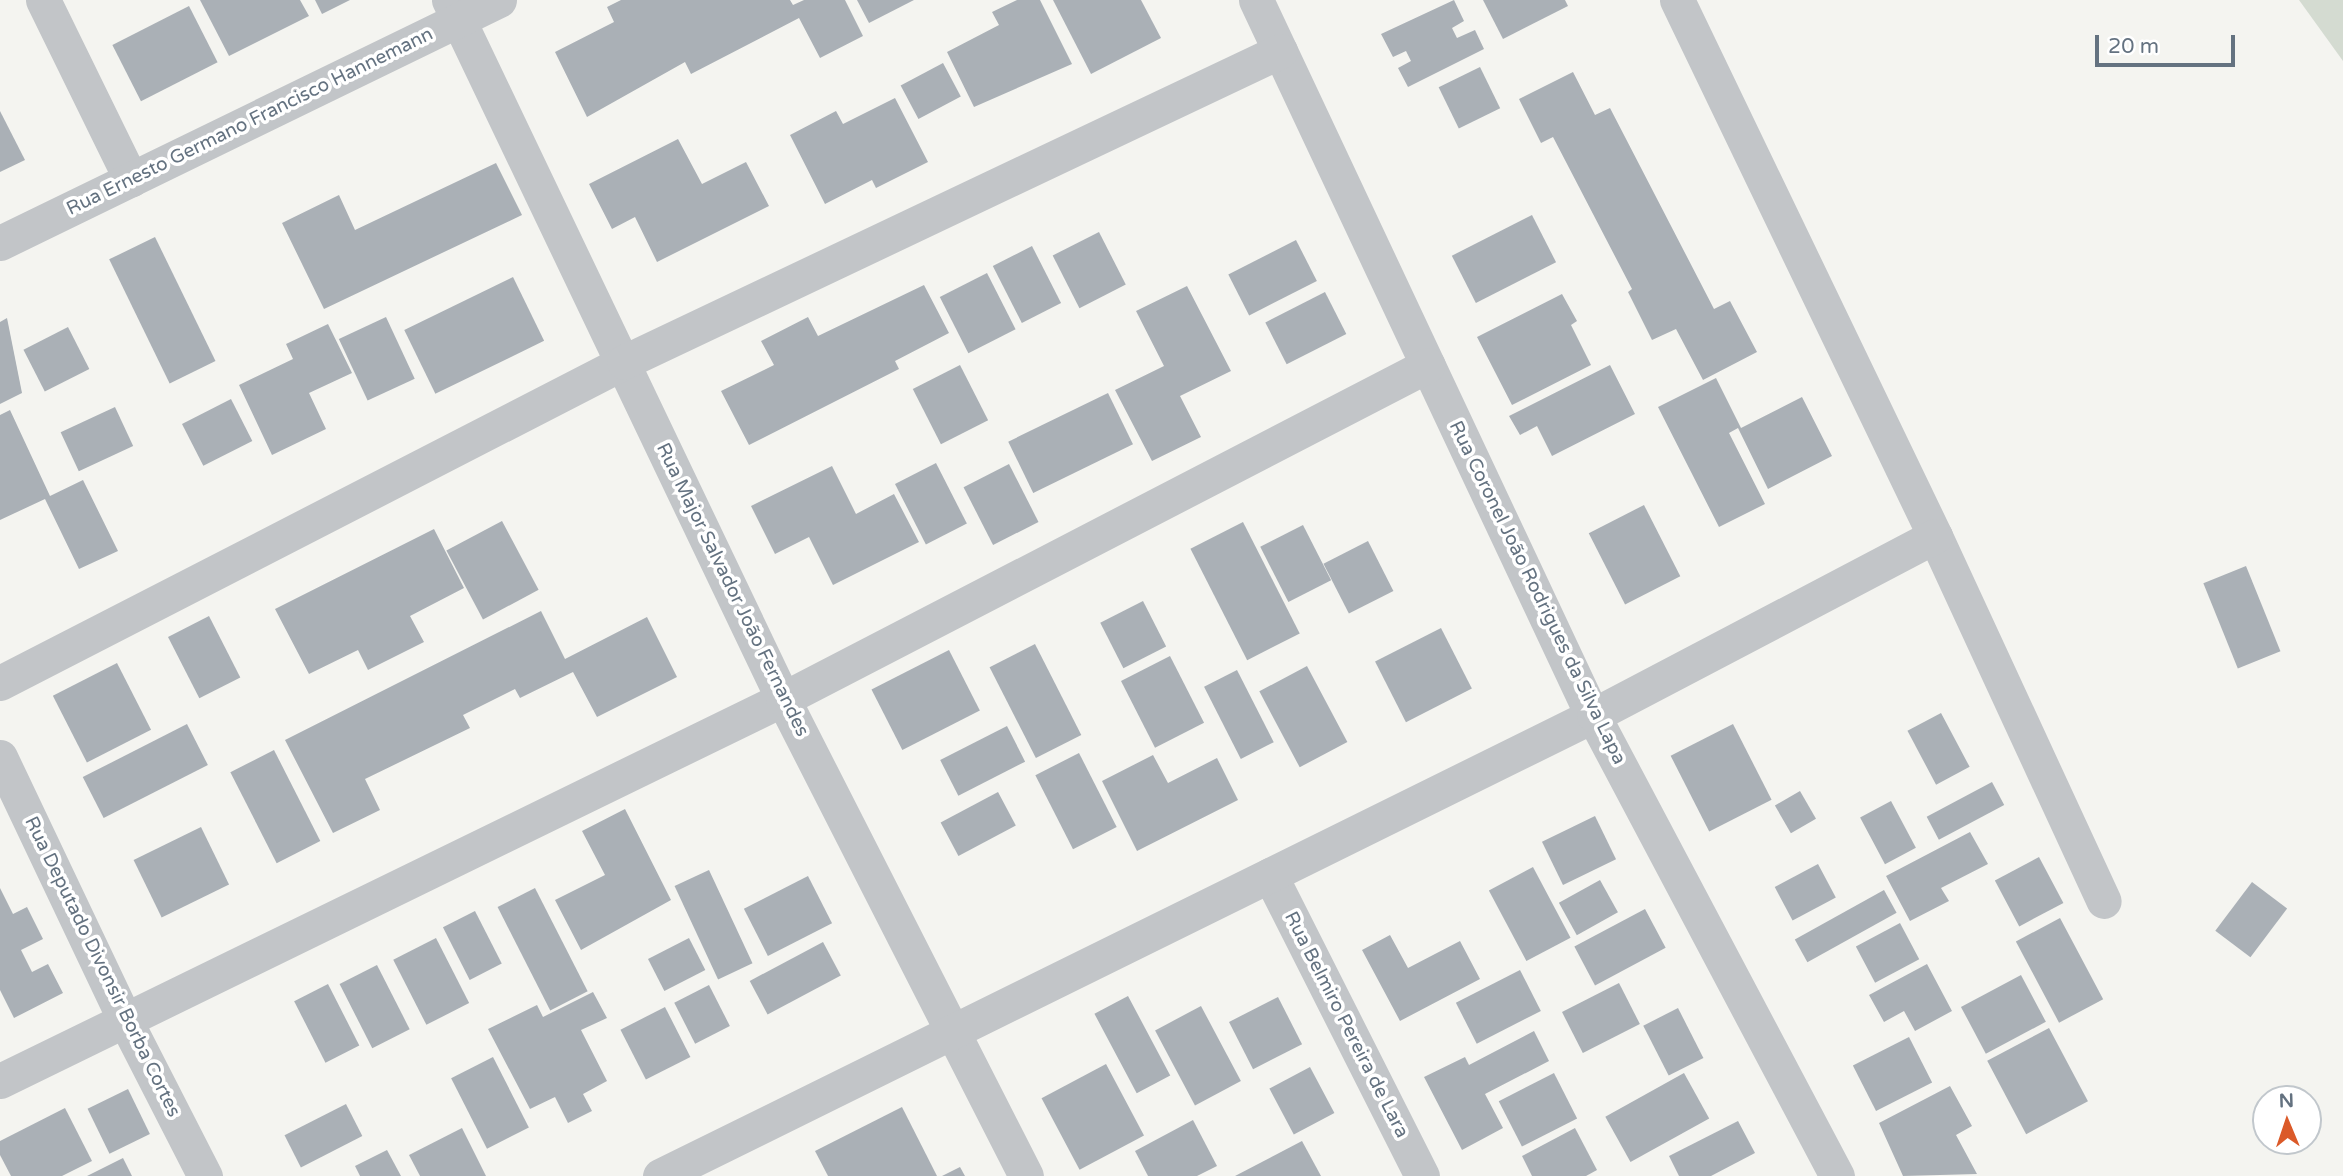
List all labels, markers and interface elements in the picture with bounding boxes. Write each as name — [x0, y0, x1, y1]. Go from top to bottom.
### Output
scale bar — [2098, 21, 2238, 65]
street label: Rua Ernesto Germano Francisco Hannemann — [63, 23, 437, 221]
text: 20 m — [2108, 34, 2159, 59]
street label: Rua Coronel João Rodrigues da Silva Lapa — [1444, 418, 1630, 768]
street label: Rua Major Salvador João Fernandes — [651, 439, 813, 741]
street label: Rua Deputado Divonsir Borba Cortes — [19, 813, 185, 1121]
street label: Rua Belmiro Pereira de Lara — [1279, 908, 1413, 1142]
north arrow — [2252, 1085, 2322, 1155]
text: N — [2278, 1090, 2294, 1112]

